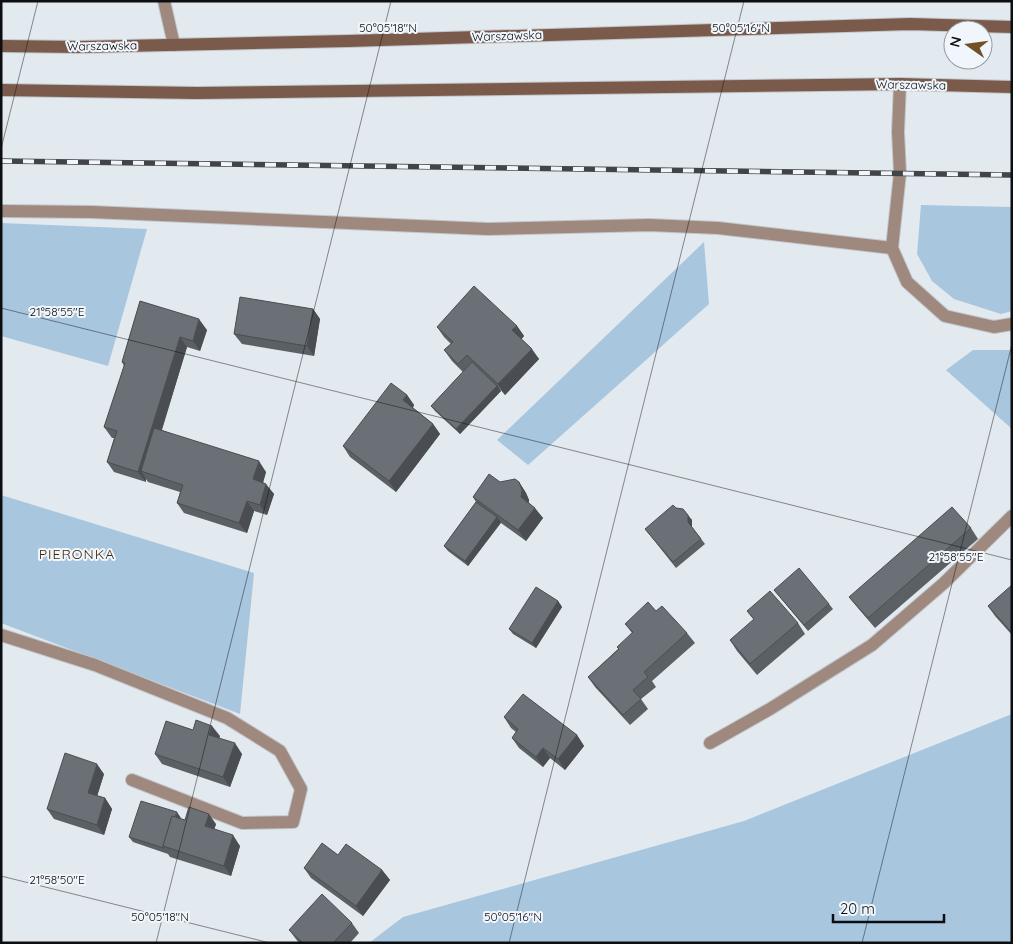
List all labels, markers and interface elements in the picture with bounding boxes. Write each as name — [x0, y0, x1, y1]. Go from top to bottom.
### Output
text: 50°05'18"N — [359, 20, 417, 35]
text: 50°05'16"N — [712, 20, 770, 35]
north arrow — [943, 20, 993, 70]
street label: Warszawska — [472, 27, 542, 44]
text: N — [945, 35, 965, 49]
street label: Warszawska — [67, 37, 137, 54]
street label: Warszawska — [876, 76, 946, 93]
text: 21°58'55"E — [30, 304, 85, 319]
district label: PIERONKA — [39, 545, 115, 563]
text: 21°58'55"E — [929, 549, 984, 564]
text: 21°58'50"E — [29, 872, 85, 887]
scale bar — [833, 892, 944, 924]
text: 20 m — [840, 899, 875, 918]
text: 50°05'18"N — [131, 909, 189, 924]
text: 50°05'16"N — [484, 909, 542, 924]

